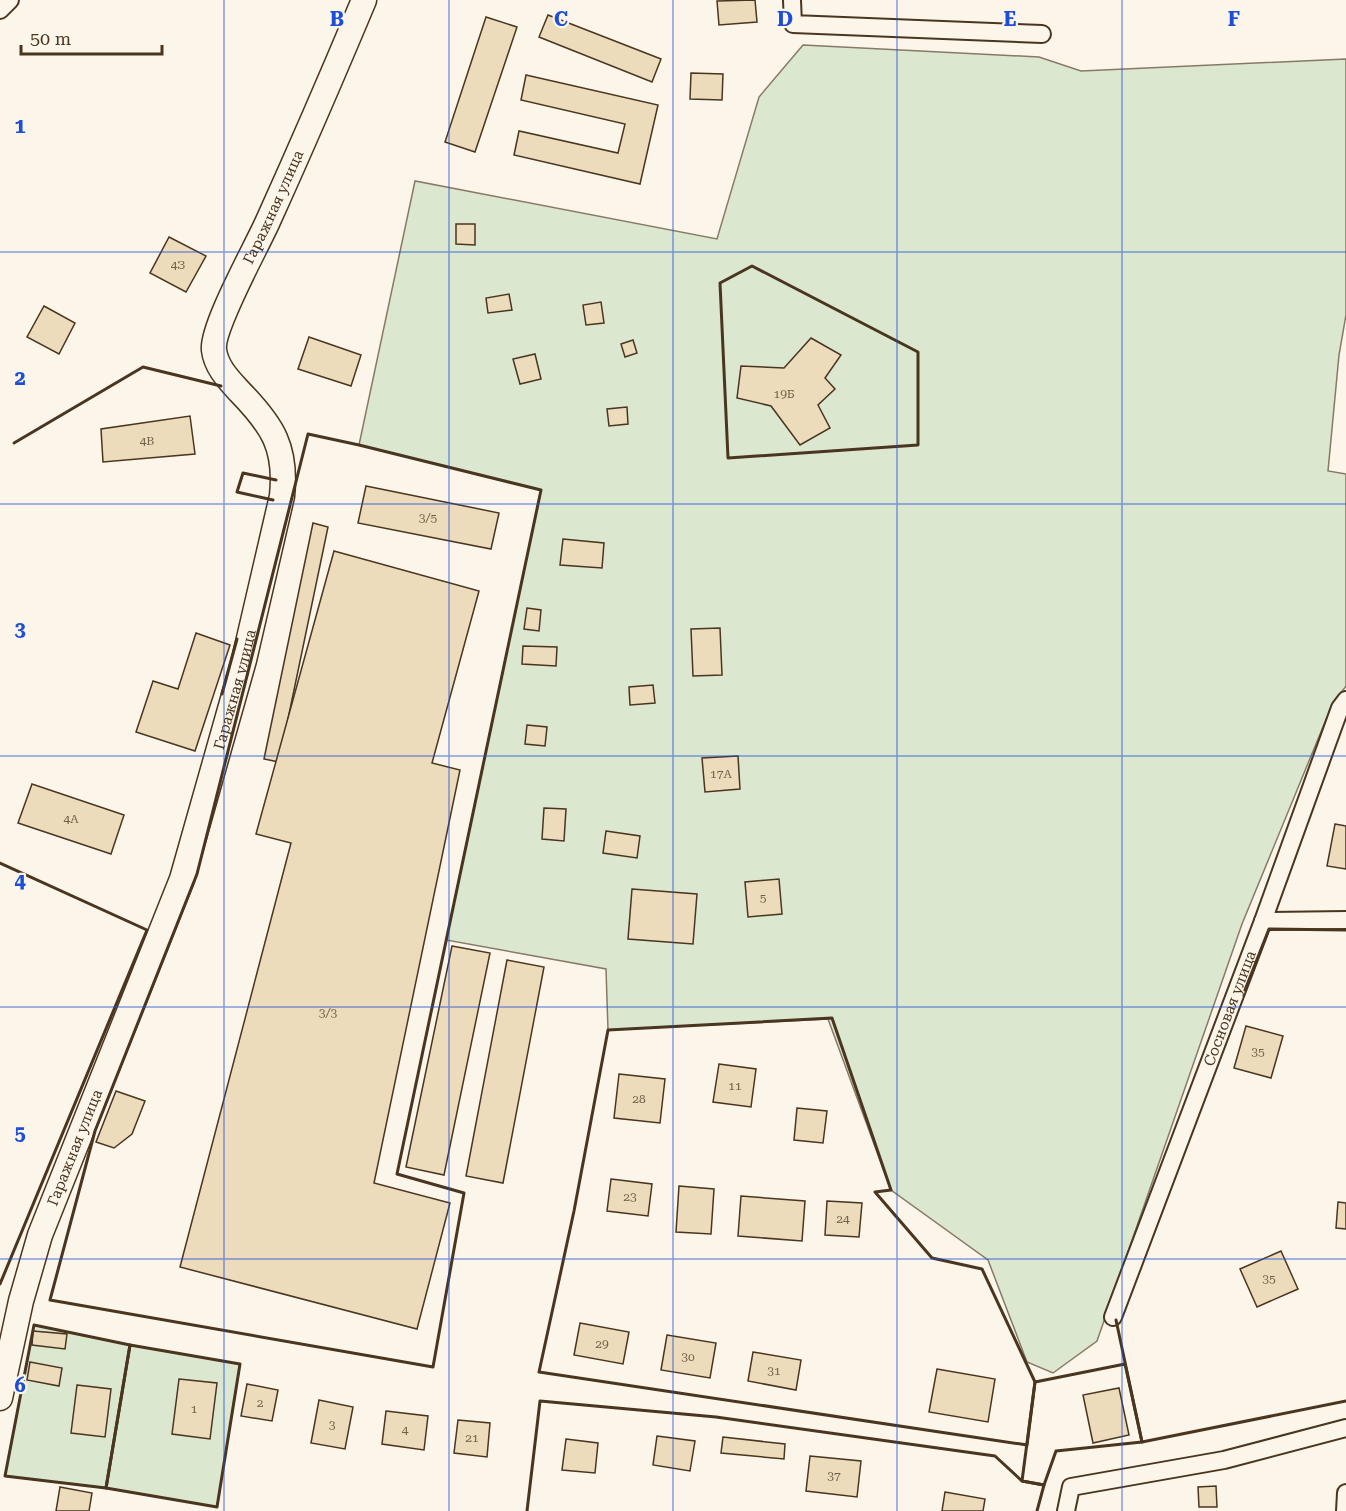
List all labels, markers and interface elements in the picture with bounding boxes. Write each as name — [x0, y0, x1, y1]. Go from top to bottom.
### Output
text: B — [330, 7, 344, 31]
text: C — [554, 7, 568, 31]
text: D — [777, 7, 793, 31]
text: E — [1004, 7, 1017, 31]
text: F — [1228, 7, 1240, 31]
scale bar — [21, 18, 162, 56]
text: 50 m — [30, 28, 71, 49]
text: 1 — [14, 114, 26, 138]
street label: Гаражная улица — [239, 147, 307, 267]
house number: 4З — [171, 258, 185, 272]
text: 2 — [14, 366, 26, 390]
house number: 19Б — [773, 387, 795, 401]
house number: 4В — [140, 434, 154, 448]
house number: 3/5 — [419, 511, 438, 525]
text: 3 — [14, 617, 26, 641]
street label: Гаражная улица — [210, 628, 260, 752]
house number: 17А — [710, 767, 733, 781]
house number: 4А — [63, 812, 79, 826]
text: 4 — [14, 869, 26, 893]
house number: 5 — [760, 891, 767, 905]
street label: Сосновая улица — [1200, 948, 1260, 1069]
house number: 3/3 — [319, 1006, 338, 1020]
house number: 35 — [1251, 1045, 1265, 1059]
house number: 11 — [728, 1079, 742, 1093]
street label: Гаражная улица — [44, 1087, 106, 1208]
house number: 28 — [632, 1092, 646, 1106]
text: 5 — [14, 1121, 26, 1145]
house number: 23 — [623, 1190, 637, 1204]
house number: 24 — [836, 1212, 850, 1226]
house number: 35 — [1262, 1272, 1276, 1286]
house number: 29 — [595, 1337, 609, 1351]
house number: 30 — [681, 1350, 695, 1364]
house number: 31 — [767, 1364, 781, 1378]
text: 6 — [14, 1373, 26, 1397]
house number: 2 — [257, 1396, 264, 1410]
house number: 1 — [191, 1402, 198, 1416]
house number: 3 — [329, 1418, 336, 1432]
house number: 4 — [402, 1423, 409, 1437]
house number: 21 — [465, 1431, 479, 1445]
house number: 37 — [827, 1469, 841, 1483]

